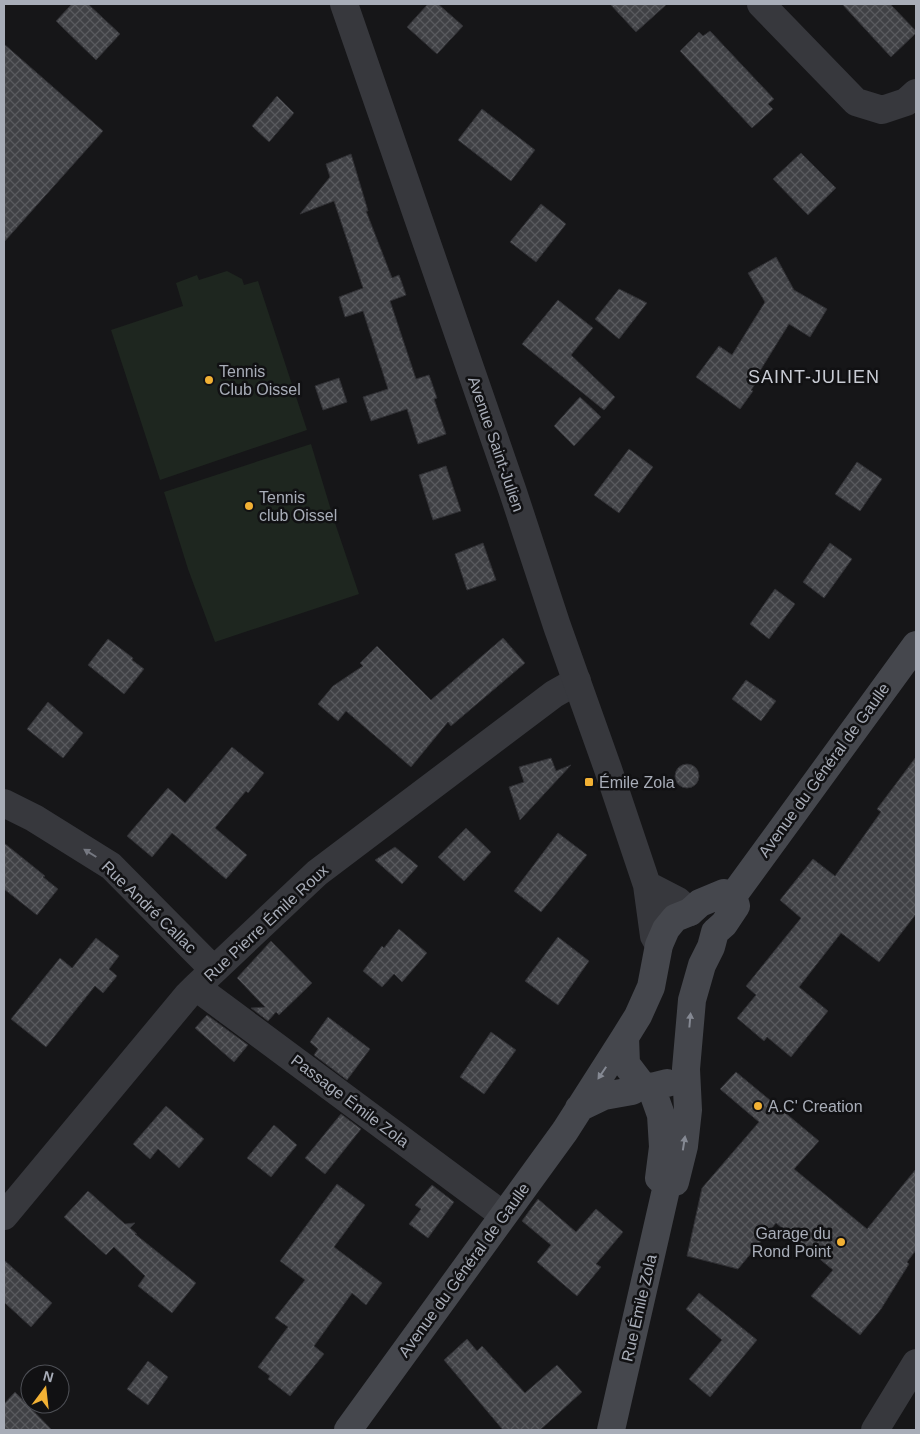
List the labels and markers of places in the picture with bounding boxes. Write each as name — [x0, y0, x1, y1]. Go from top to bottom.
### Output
place label: Tennis Club Oissel — [219, 363, 301, 398]
marker: Tennis Club Oissel — [203, 374, 215, 386]
place label: Tennis club Oissel — [259, 489, 337, 524]
marker: Tennis club Oissel — [243, 500, 255, 512]
place label: Émile Zola — [599, 773, 675, 791]
marker: Émile Zola — [583, 776, 595, 788]
place label: A.C' Creation — [768, 1098, 863, 1115]
marker: A.C' Creation — [752, 1100, 764, 1112]
place label: Garage du Rond Point — [752, 1225, 832, 1260]
marker: Garage du Rond Point — [835, 1236, 847, 1248]

